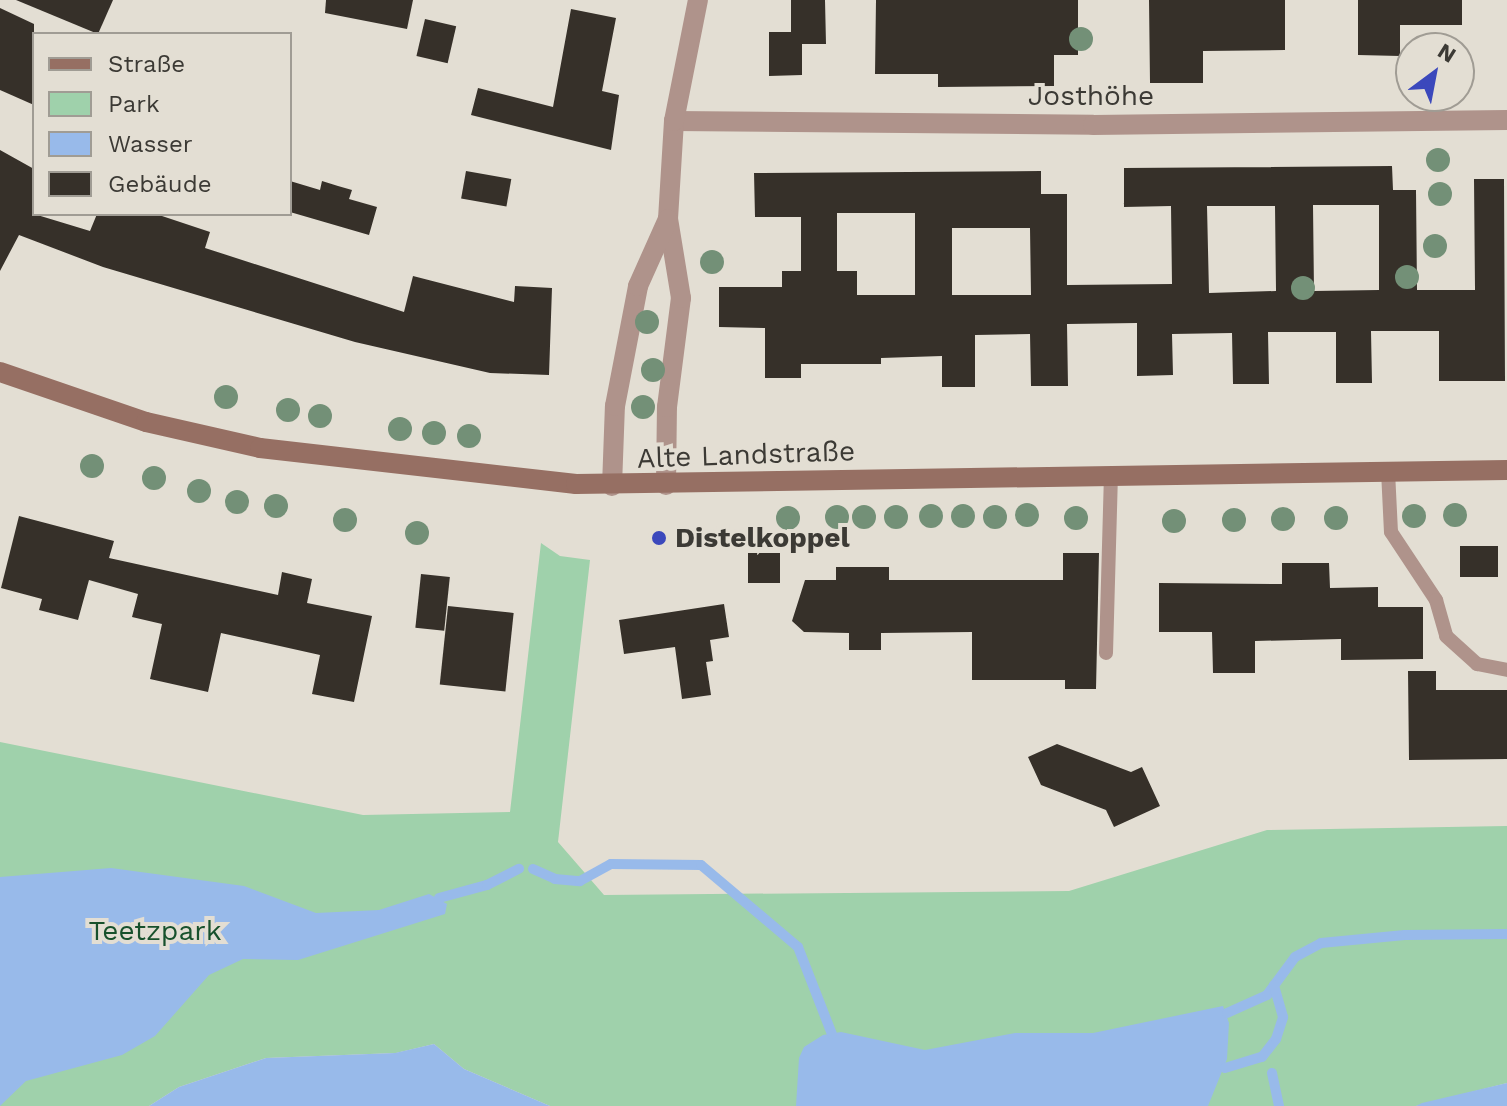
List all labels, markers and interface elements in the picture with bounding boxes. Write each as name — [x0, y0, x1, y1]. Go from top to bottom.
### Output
legend — [32, 32, 292, 216]
north arrow — [1395, 32, 1475, 112]
text: N — [1433, 38, 1460, 68]
text: Straße — [108, 50, 185, 78]
street label: Josthöhe — [1028, 79, 1154, 113]
text: Park — [108, 90, 160, 118]
text: Wasser — [108, 130, 193, 158]
text: Gebäude — [108, 170, 212, 198]
street label: Alte Landstraße — [636, 434, 856, 476]
place label: Distelkoppel — [675, 521, 850, 555]
marker: Distelkoppel — [650, 529, 668, 547]
park label: Teetzpark — [88, 914, 222, 948]

